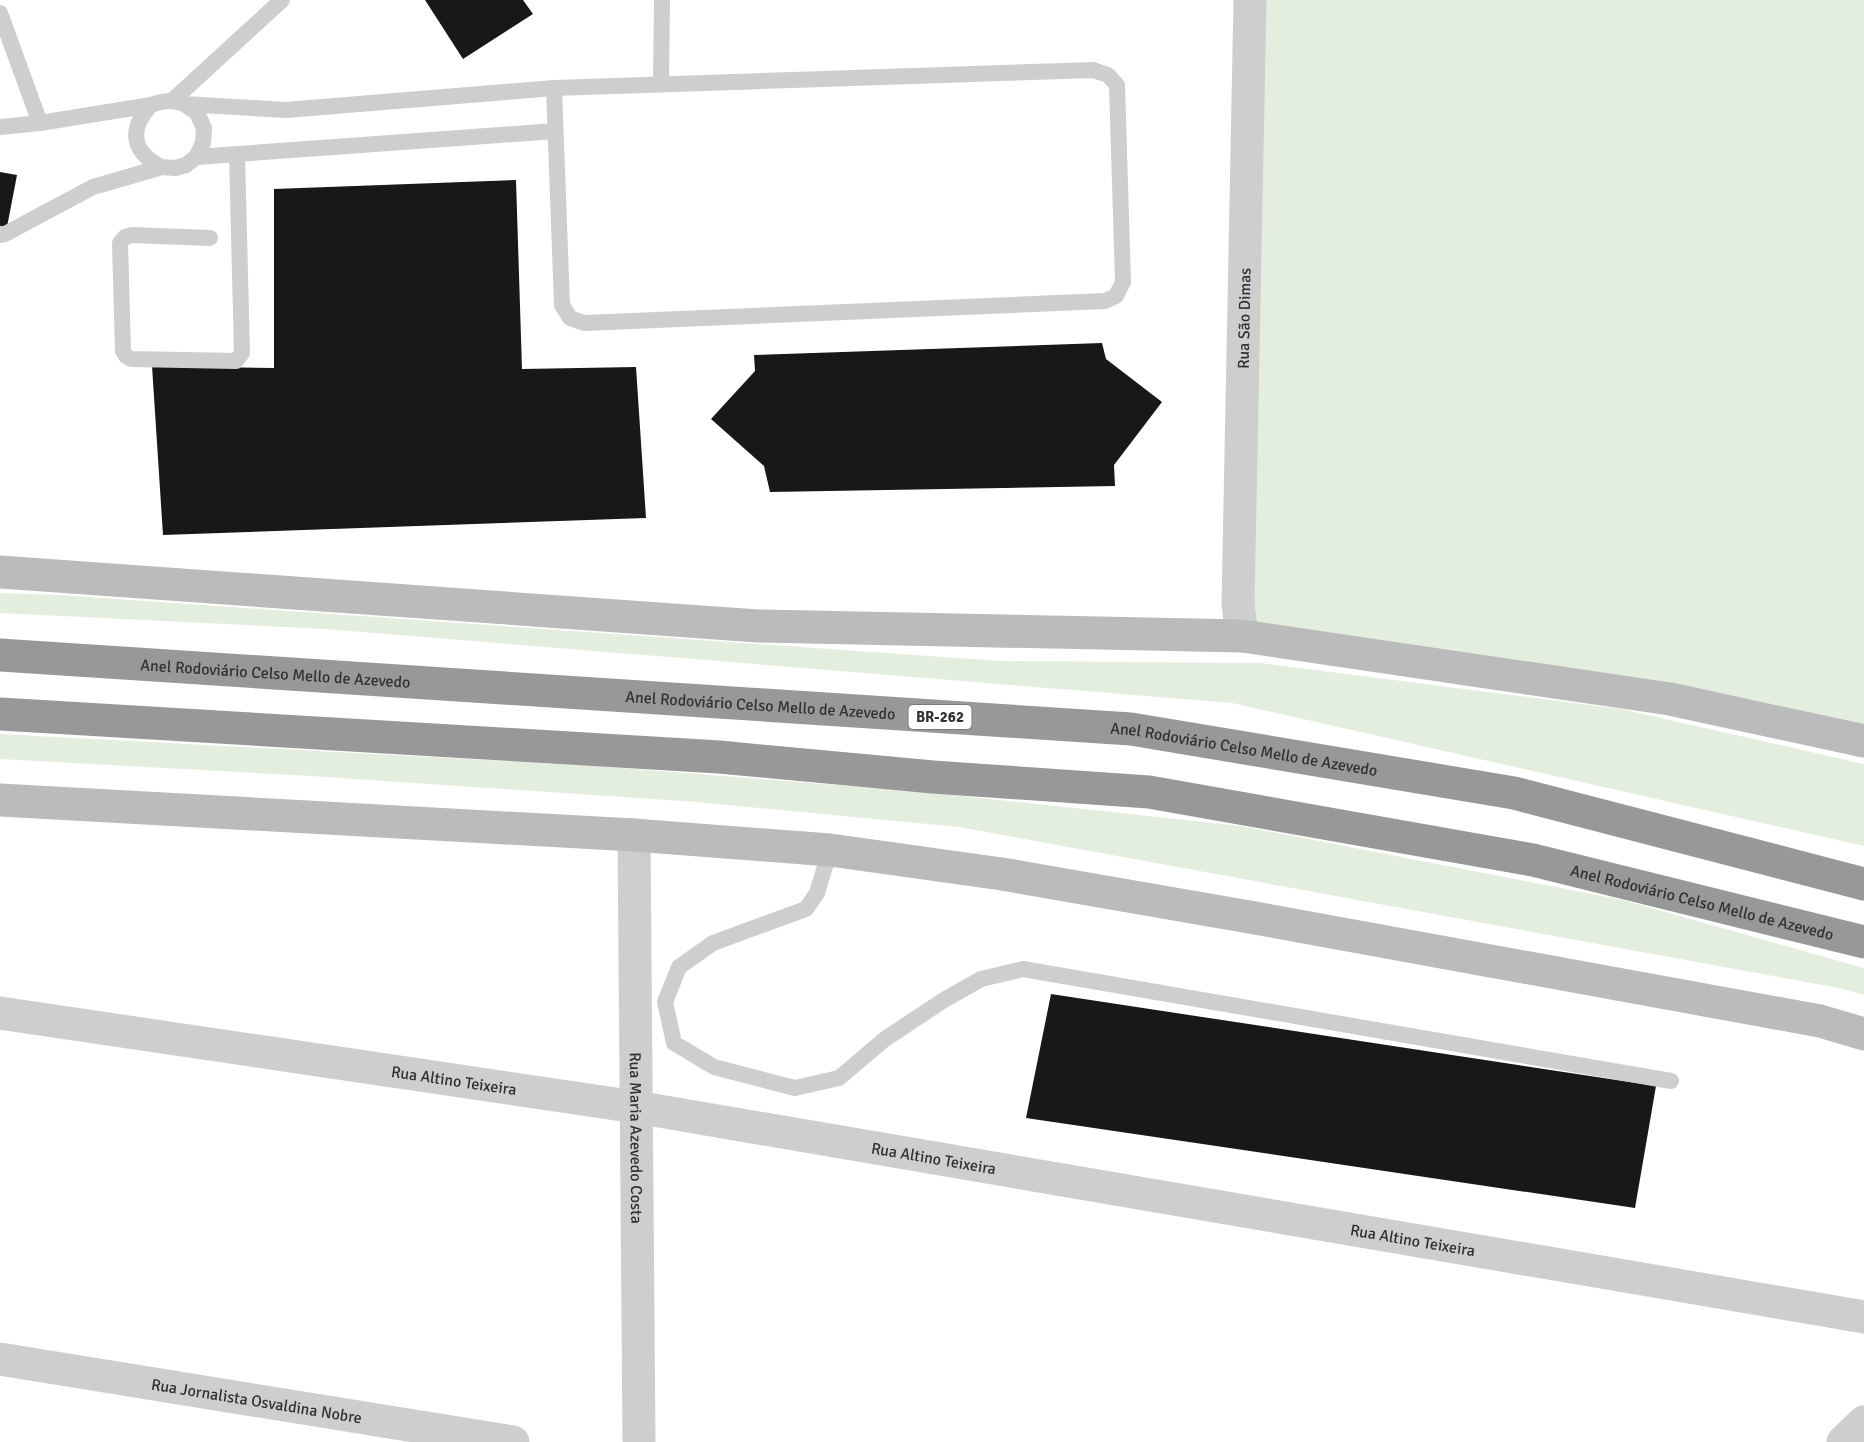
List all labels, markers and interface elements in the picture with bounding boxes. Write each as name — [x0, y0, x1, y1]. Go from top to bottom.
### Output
street label: Rua São Dimas — [1234, 268, 1256, 369]
street label: Anel Rodoviário Celso Mello de Azevedo — [140, 655, 411, 693]
street label: Anel Rodoviário Celso Mello de Azevedo — [625, 687, 896, 725]
road number: BR-262 — [908, 705, 972, 729]
street label: Anel Rodoviário Celso Mello de Azevedo — [1110, 719, 1379, 781]
street label: Anel Rodoviário Celso Mello de Azevedo — [1568, 861, 1836, 945]
street label: Rua Maria Azevedo Costa — [625, 1052, 646, 1224]
street label: Rua Altino Teixeira — [390, 1062, 518, 1100]
street label: Rua Altino Teixeira — [870, 1138, 998, 1179]
street label: Rua Altino Teixeira — [1349, 1220, 1477, 1261]
street label: Rua Jornalista Osvaldina Nobre — [150, 1375, 363, 1428]

